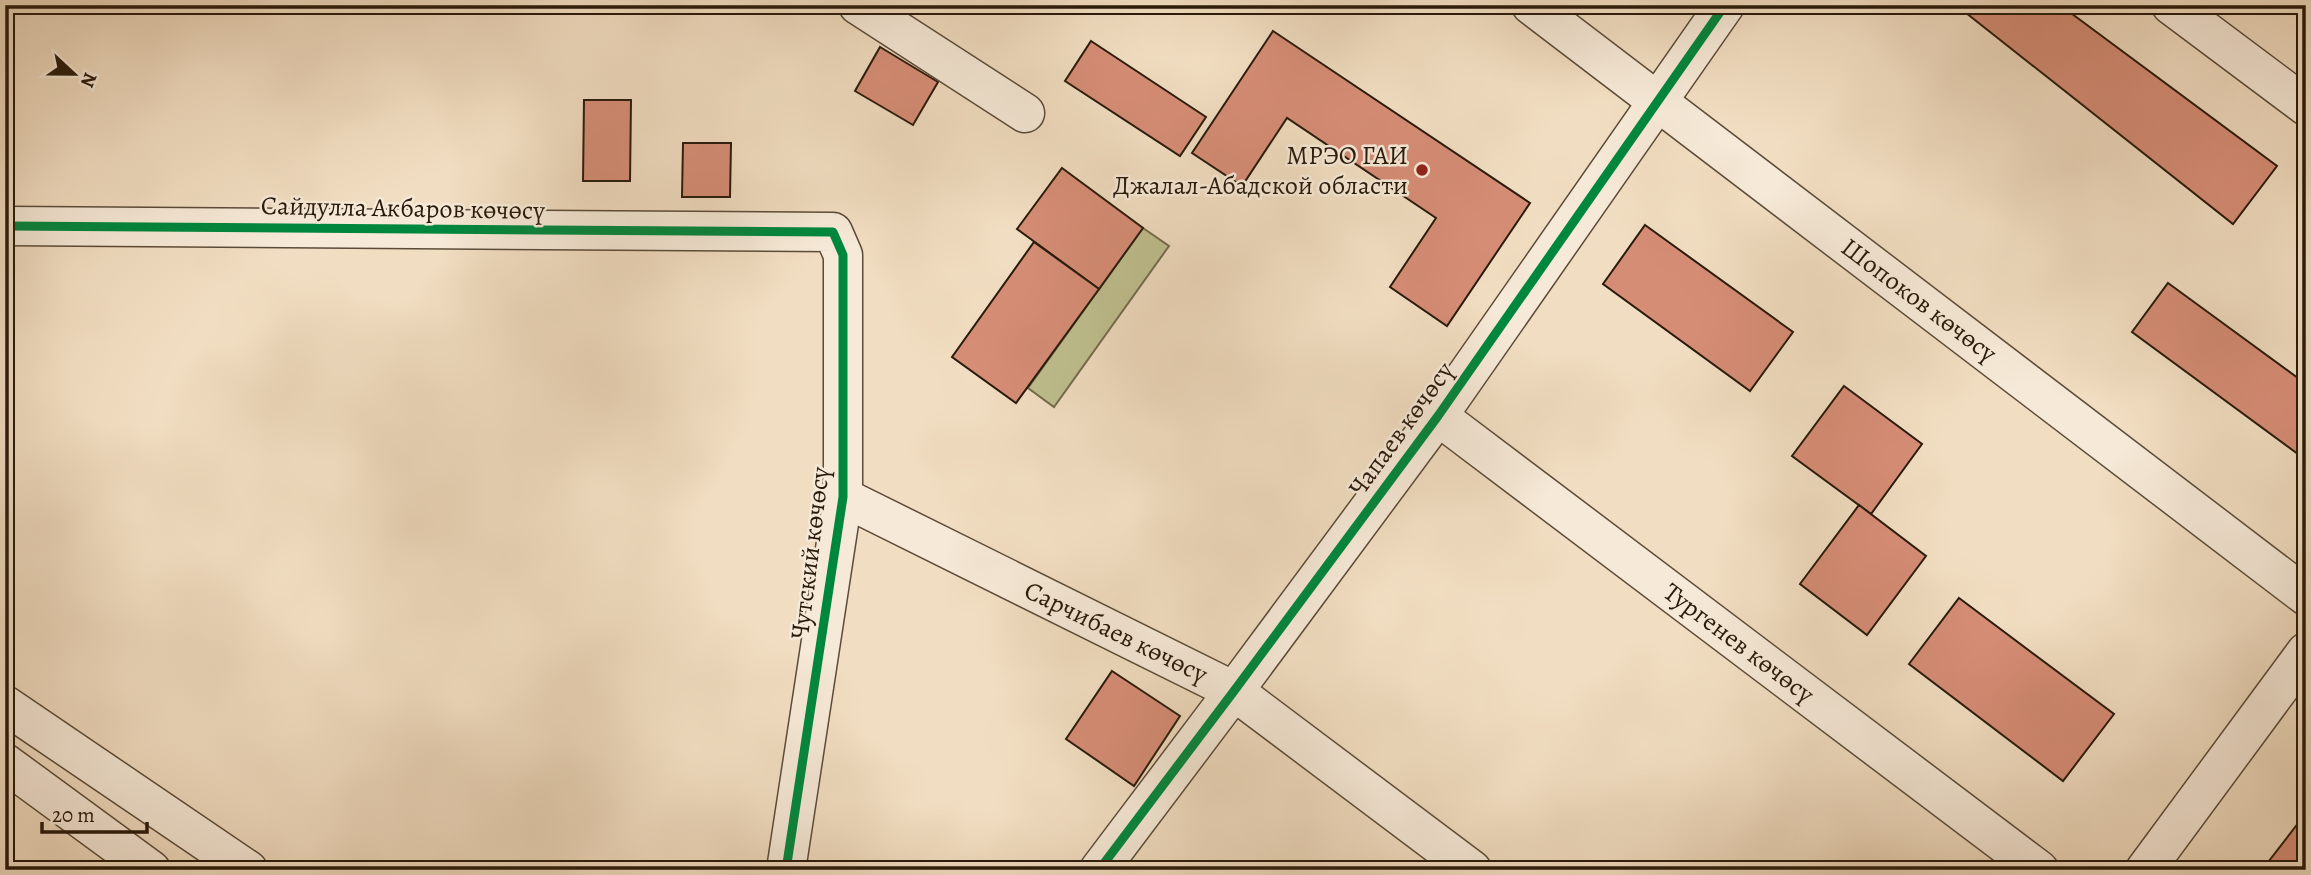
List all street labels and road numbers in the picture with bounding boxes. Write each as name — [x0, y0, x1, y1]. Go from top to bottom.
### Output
street label: Сайдулла Акбаров көчөсү — [261, 188, 546, 228]
street label: Шопоков көчөсү — [1834, 230, 2004, 370]
street label: Чапаев көчөсү — [1340, 355, 1462, 503]
street label: Чутский көчөсү — [782, 465, 838, 641]
street label: Сарчибаев көчөсү — [1019, 573, 1214, 692]
street label: Тургенев көчөсү — [1656, 575, 1822, 711]

